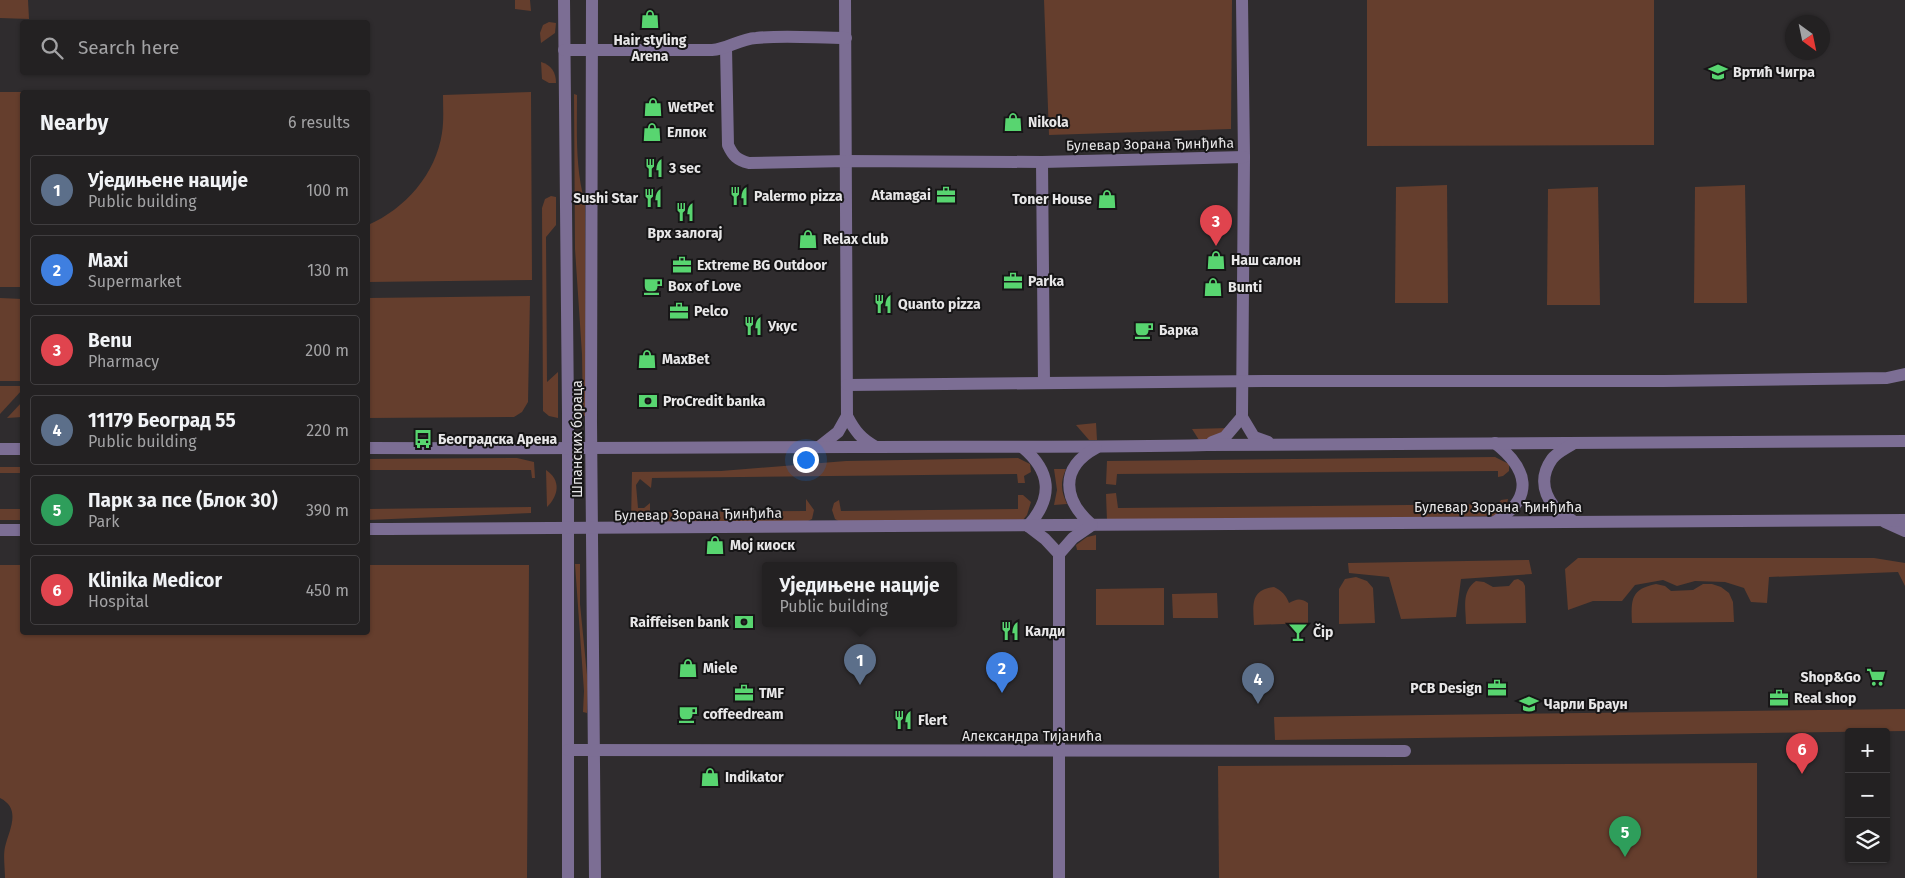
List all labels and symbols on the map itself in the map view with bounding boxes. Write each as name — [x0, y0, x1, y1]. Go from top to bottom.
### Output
shop icon: Hair styling Arena — [639, 8, 661, 30]
north arrow — [1785, 15, 1830, 60]
place label: Hair styling Arena — [613, 32, 687, 65]
school or university icon: Вртић Чигра — [1707, 61, 1729, 83]
place label: Вртић Чигра — [1733, 64, 1815, 81]
shop icon: WetPet — [642, 96, 664, 118]
place label: WetPet — [668, 99, 715, 116]
shop icon: Nikola — [1002, 111, 1024, 133]
place label: Nikola — [1028, 114, 1069, 131]
shop icon: Елпок — [641, 121, 663, 143]
place label: Елпок — [667, 124, 707, 141]
street label: Булевар Зорана Ђинђића — [1066, 135, 1234, 154]
restaurant icon: 3 sec — [643, 157, 665, 179]
place label: 3 sec — [668, 160, 701, 177]
office icon: Atamagai — [935, 184, 957, 206]
restaurant icon: Palermo pizza — [728, 185, 750, 207]
restaurant icon: Sushi Star — [642, 187, 664, 209]
place label: Atamagai — [870, 187, 931, 204]
place label: Palermo pizza — [754, 188, 843, 205]
shop icon: Toner House — [1096, 188, 1118, 210]
place label: Sushi Star — [573, 190, 638, 207]
place label: Toner House — [1012, 191, 1092, 208]
restaurant icon: Врх залогај — [674, 201, 696, 223]
pin: 3 — [1200, 205, 1232, 246]
place label: Врх залогај — [648, 225, 723, 242]
shop icon: Relax club — [797, 228, 819, 250]
place label: Relax club — [823, 231, 889, 248]
shop icon: Наш салон — [1205, 249, 1227, 271]
place label: Наш салон — [1231, 252, 1301, 269]
office icon: Extreme BG Outdoor — [671, 254, 693, 276]
place label: Extreme BG Outdoor — [697, 257, 827, 274]
office icon: Parka — [1002, 270, 1024, 292]
place label: Parka — [1028, 273, 1064, 290]
cafe icon: Box of Love — [642, 275, 664, 297]
shop icon: Bunti — [1202, 276, 1224, 298]
place label: Box of Love — [668, 278, 742, 295]
place label: Bunti — [1228, 279, 1262, 296]
restaurant icon: Quanto pizza — [872, 293, 894, 315]
place label: Quanto pizza — [898, 296, 981, 313]
office icon: Pelco — [668, 300, 690, 322]
place label: Pelco — [694, 303, 728, 320]
restaurant icon: Укус — [742, 315, 764, 337]
place label: Укус — [767, 318, 797, 335]
cafe icon: Барка — [1133, 319, 1155, 341]
place label: Барка — [1159, 322, 1199, 339]
shop icon: MaxBet — [636, 348, 658, 370]
place label: MaxBet — [662, 351, 710, 368]
street label: Шпанских бораца — [569, 380, 586, 498]
bank icon: ProCredit banka — [637, 390, 659, 412]
place label: ProCredit banka — [663, 393, 766, 410]
bus stop icon: Београдска Арена — [412, 428, 434, 450]
place label: Београдска Арена — [438, 431, 558, 448]
your location — [793, 447, 819, 473]
street label: Булевар Зорана Ђинђића — [1414, 499, 1582, 516]
street label: Булевар Зорана Ђинђића — [614, 505, 782, 524]
shop icon: Мој киоск — [704, 534, 726, 556]
place label: Мој киоск — [730, 537, 795, 554]
bank icon: Raiffeisen bank — [733, 611, 755, 633]
place label: Raiffeisen bank — [630, 614, 729, 631]
restaurant icon: Калди — [999, 620, 1021, 642]
bar icon: Čip — [1287, 621, 1309, 643]
place label: Калди — [1025, 623, 1065, 640]
place label: Čip — [1313, 623, 1333, 641]
pin: 1 — [844, 644, 876, 685]
pin: 2 — [986, 652, 1018, 693]
shop icon: Miele — [677, 657, 699, 679]
place label: Miele — [703, 660, 738, 677]
pin: 4 — [1242, 663, 1274, 704]
supermarket icon: Shop&Go — [1865, 666, 1887, 688]
place label: Shop&Go — [1801, 669, 1861, 686]
office icon: PCB Design — [1486, 677, 1508, 699]
place label: PCB Design — [1410, 680, 1482, 697]
office icon: TMF — [733, 682, 755, 704]
place label: TMF — [759, 685, 784, 702]
office icon: Real shop — [1768, 687, 1790, 709]
place label: Real shop — [1794, 690, 1856, 707]
school or university icon: Чарли Браун — [1518, 693, 1540, 715]
place label: Чарли Браун — [1544, 696, 1628, 713]
cafe icon: coffeedream — [677, 703, 699, 725]
place label: coffeedream — [703, 706, 784, 723]
restaurant icon: Flert — [892, 709, 914, 731]
place label: Flert — [918, 712, 948, 729]
street label: Александра Тијанића — [962, 728, 1102, 745]
pin: 6 — [1786, 733, 1818, 774]
shop icon: Indikator — [699, 766, 721, 788]
place label: Indikator — [725, 769, 784, 786]
pin: 5 — [1609, 816, 1641, 857]

